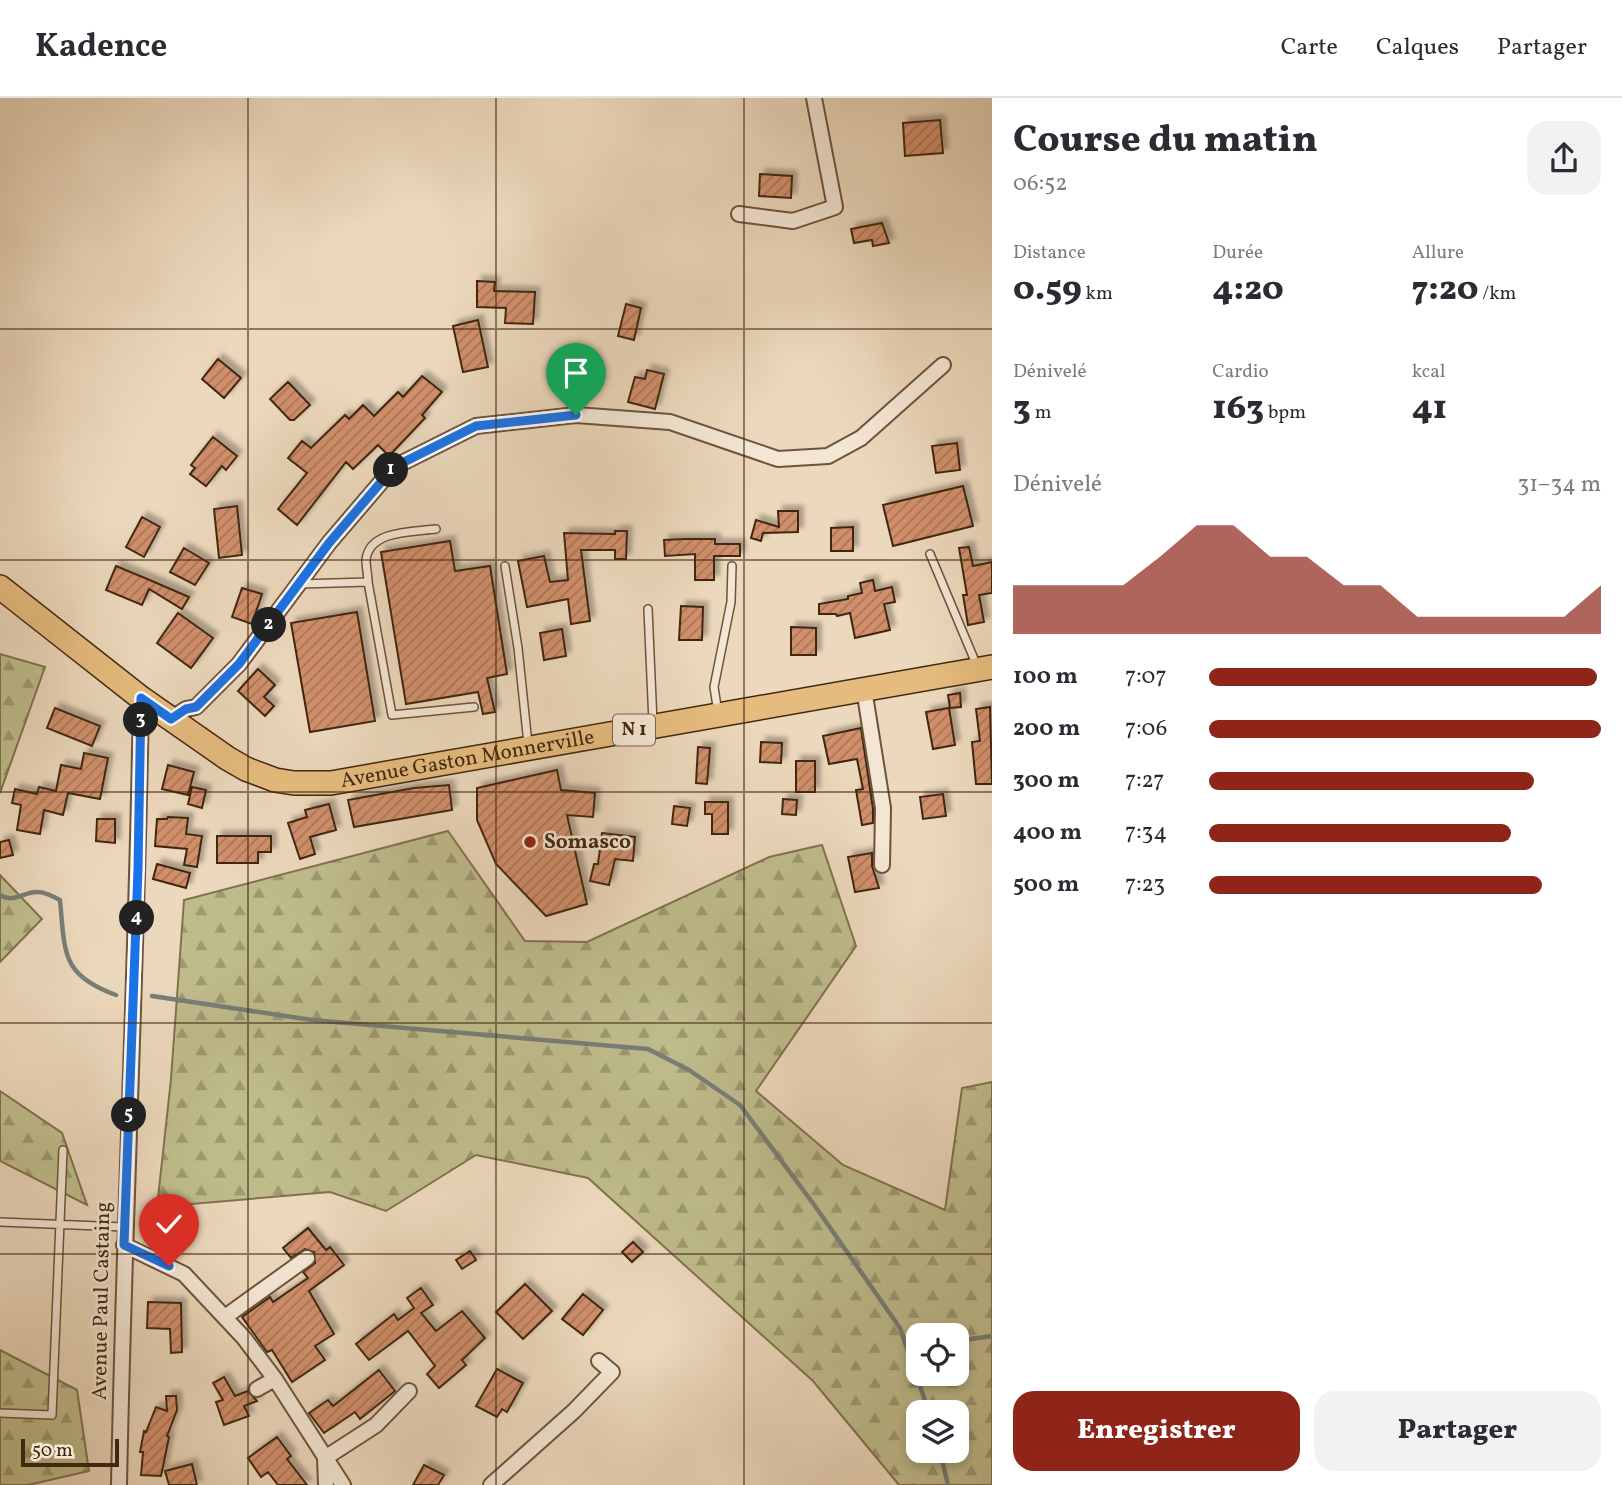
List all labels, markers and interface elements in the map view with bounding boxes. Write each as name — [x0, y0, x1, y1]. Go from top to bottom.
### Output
text: Kadence — [35, 25, 167, 71]
text: Carte — [1281, 31, 1338, 65]
text: Calques — [1376, 31, 1459, 65]
text: Partager — [1497, 31, 1587, 65]
text: Course du matin — [1013, 115, 1318, 168]
button: share — [1527, 121, 1601, 195]
text: 06:52 — [1013, 168, 1068, 200]
text: Distance — [1013, 240, 1086, 266]
text: Durée — [1212, 240, 1263, 266]
text: Allure — [1412, 240, 1464, 266]
text: 0.59 — [1013, 266, 1082, 314]
text: 4:20 — [1212, 266, 1284, 314]
text: 7:20 — [1412, 266, 1479, 314]
text: km — [1082, 281, 1113, 307]
text: /km — [1479, 281, 1516, 307]
pin — [546, 343, 606, 415]
icon: arrive — [557, 354, 595, 392]
text: Dénivelé — [1013, 359, 1086, 385]
text: Cardio — [1212, 359, 1269, 385]
text: kcal — [1412, 359, 1445, 385]
text: 3 — [1013, 385, 1031, 433]
text: 163 — [1212, 385, 1264, 433]
text: 41 — [1412, 385, 1447, 433]
text: m — [1031, 400, 1051, 426]
text: bpm — [1264, 400, 1306, 426]
pin: 1 — [374, 452, 408, 488]
text: 1 — [387, 456, 394, 482]
text: Dénivelé — [1013, 469, 1102, 501]
text: 31–34 m — [1517, 469, 1601, 501]
pin: 2 — [252, 608, 286, 642]
text: 2 — [264, 611, 273, 637]
text: 100 m — [1013, 661, 1078, 693]
text: 7:07 — [1125, 661, 1167, 693]
pin: 3 — [124, 702, 158, 738]
text: 3 — [136, 706, 145, 732]
text: 200 m — [1013, 713, 1080, 745]
text: 7:06 — [1125, 713, 1167, 745]
road number: N 1 — [613, 715, 655, 746]
street label: Avenue Gaston Monnerville — [338, 723, 597, 796]
text: 300 m — [1013, 765, 1080, 797]
text: 7:27 — [1125, 765, 1165, 797]
text: 400 m — [1013, 817, 1082, 849]
text: 7:34 — [1125, 817, 1167, 849]
place label: Somasco — [544, 828, 631, 857]
marker: Somasco — [522, 834, 538, 850]
text: 500 m — [1013, 869, 1079, 901]
text: 7:23 — [1125, 869, 1165, 901]
pin: 4 — [120, 900, 154, 936]
text: 4 — [131, 904, 142, 930]
pin: 5 — [111, 1098, 146, 1132]
text: 5 — [124, 1101, 133, 1127]
pin — [139, 1194, 199, 1266]
street label: Avenue Paul Castaing — [86, 1202, 118, 1400]
icon: check — [150, 1205, 188, 1243]
map controls — [906, 1323, 969, 1463]
button: locate — [906, 1323, 969, 1386]
button: Enregistrer — [1013, 1391, 1300, 1471]
button: Partager — [1314, 1391, 1601, 1471]
button: layers — [906, 1400, 969, 1463]
scale bar — [21, 1436, 119, 1468]
text: 50 m — [32, 1438, 73, 1464]

